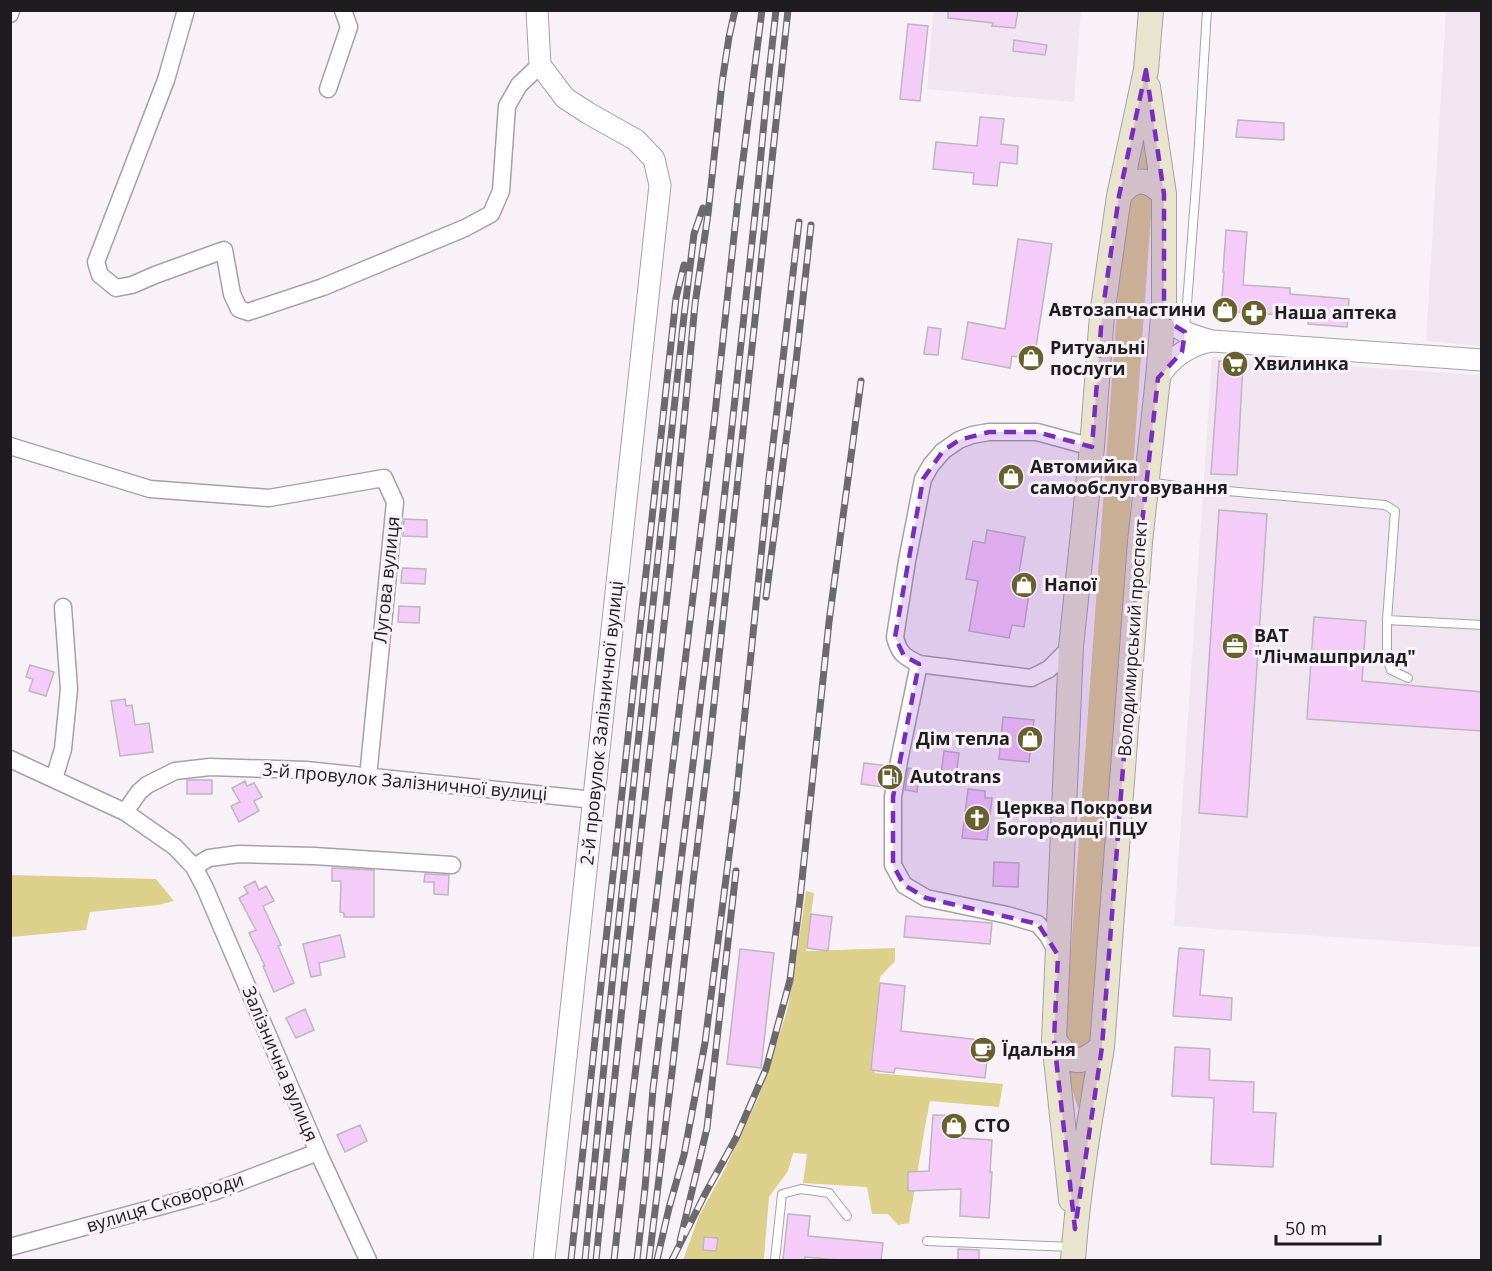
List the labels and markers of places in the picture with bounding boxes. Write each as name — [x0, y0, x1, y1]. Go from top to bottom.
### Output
shop icon: Автозапчастини — [1210, 295, 1240, 325]
place label: Автозапчастини — [1049, 297, 1206, 321]
pharmacy icon: Наша аптека — [1239, 298, 1269, 328]
place label: Наша аптека — [1274, 300, 1397, 324]
place label: Ритуальні послуги — [1050, 335, 1145, 380]
shop icon: Ритуальні послуги — [1016, 343, 1046, 373]
supermarket icon: Хвилинка — [1220, 349, 1250, 379]
place label: Хвилинка — [1254, 351, 1349, 375]
place label: Автомийка самообслуговування — [1030, 454, 1228, 499]
shop icon: Автомийка самообслуговування — [996, 462, 1026, 492]
shop icon: Напої — [1009, 570, 1039, 600]
place label: Напої — [1044, 572, 1098, 596]
place label: ВАТ "Лічмашприлад" — [1254, 623, 1416, 668]
office icon: ВАТ "Лічмашприлад" — [1220, 631, 1250, 661]
shop icon: Дім тепла — [1015, 724, 1045, 754]
place label: Дім тепла — [916, 726, 1010, 750]
fuel station icon: Autotrans — [875, 762, 905, 792]
place label: Autotrans — [910, 764, 1001, 788]
place label: Церква Покрови Богородиці ПЦУ — [996, 795, 1153, 840]
church icon: Церква Покрови Богородиці ПЦУ — [962, 803, 992, 833]
cafe icon: Їдальня — [968, 1035, 998, 1065]
place label: Їдальня — [1001, 1037, 1076, 1061]
shop icon: СТО — [939, 1111, 969, 1141]
place label: СТО — [974, 1113, 1010, 1137]

